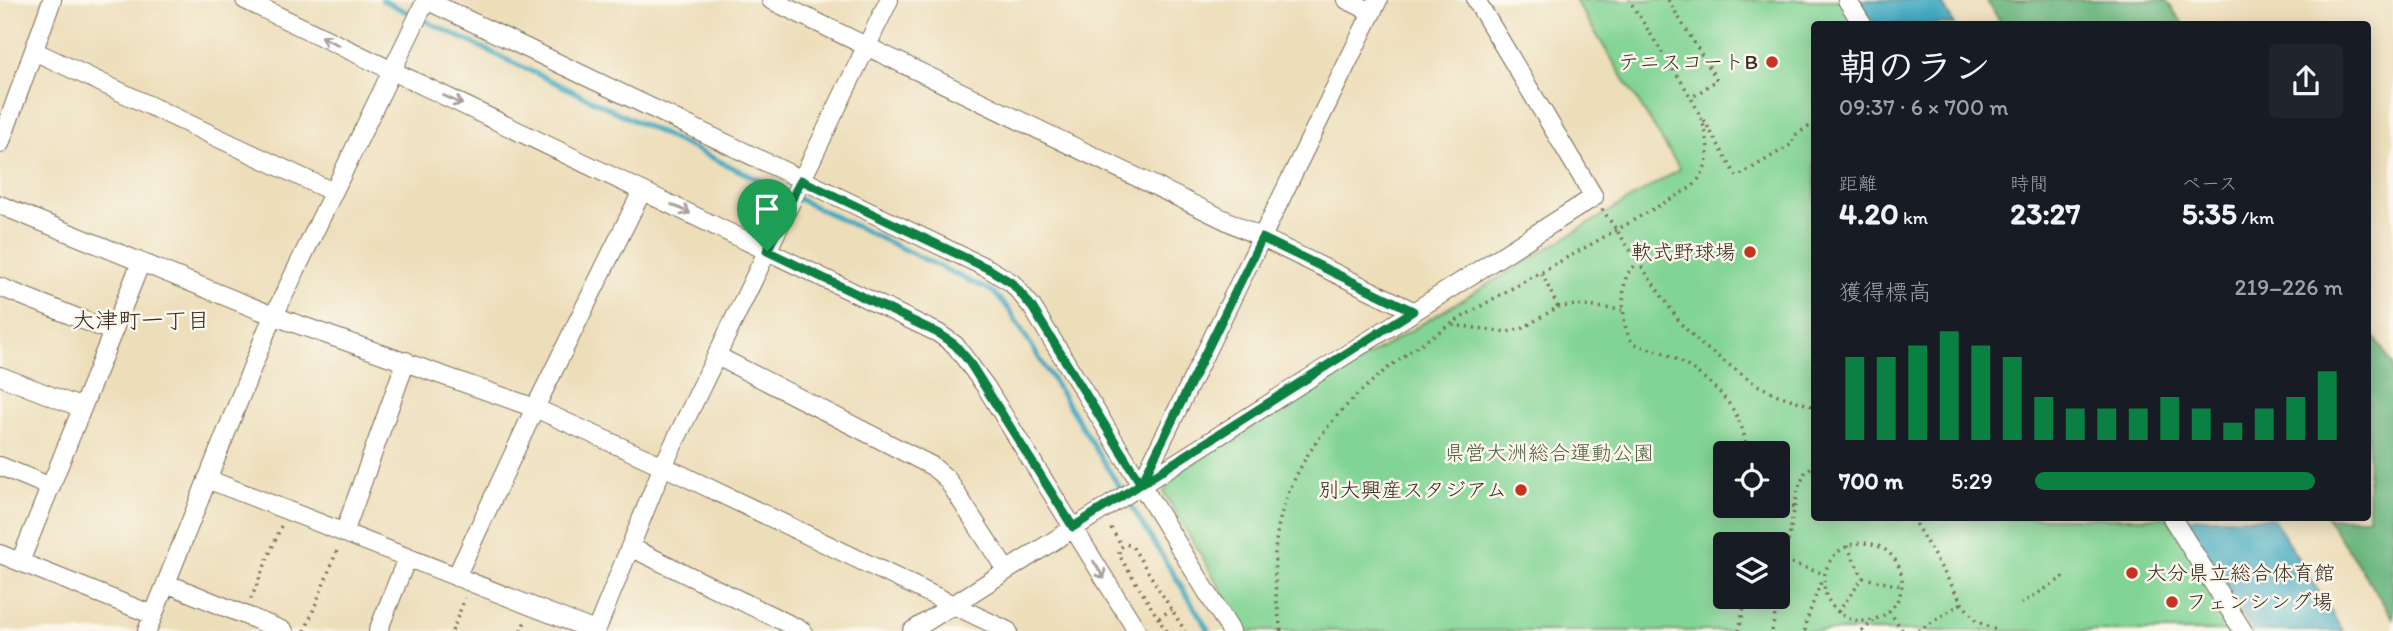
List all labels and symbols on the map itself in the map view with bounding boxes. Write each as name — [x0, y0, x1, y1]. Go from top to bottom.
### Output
one-way arrow — [320, 34, 341, 47]
place label: テニスコートB — [1618, 49, 1758, 74]
marker: テニスコートB — [1764, 54, 1780, 70]
one-way arrow — [442, 94, 463, 107]
pin — [737, 179, 797, 251]
one-way arrow — [670, 203, 691, 216]
place label: 軟式野球場 — [1631, 239, 1736, 264]
marker: 軟式野球場 — [1742, 244, 1758, 260]
district label: 大津町一丁目 — [72, 306, 210, 334]
park label: 県営大洲総合運動公園 — [1444, 440, 1654, 465]
place label: 別大興産スタジアム — [1318, 477, 1507, 502]
marker: 別大興産スタジアム — [1513, 482, 1529, 498]
one-way arrow — [1092, 560, 1107, 579]
place label: 大分県立総合体育館 — [2146, 560, 2335, 585]
marker: 大分県立総合体育館 — [2124, 565, 2140, 581]
place label: フェンシング場 — [2186, 589, 2333, 614]
marker: フェンシング場 — [2164, 594, 2180, 610]

